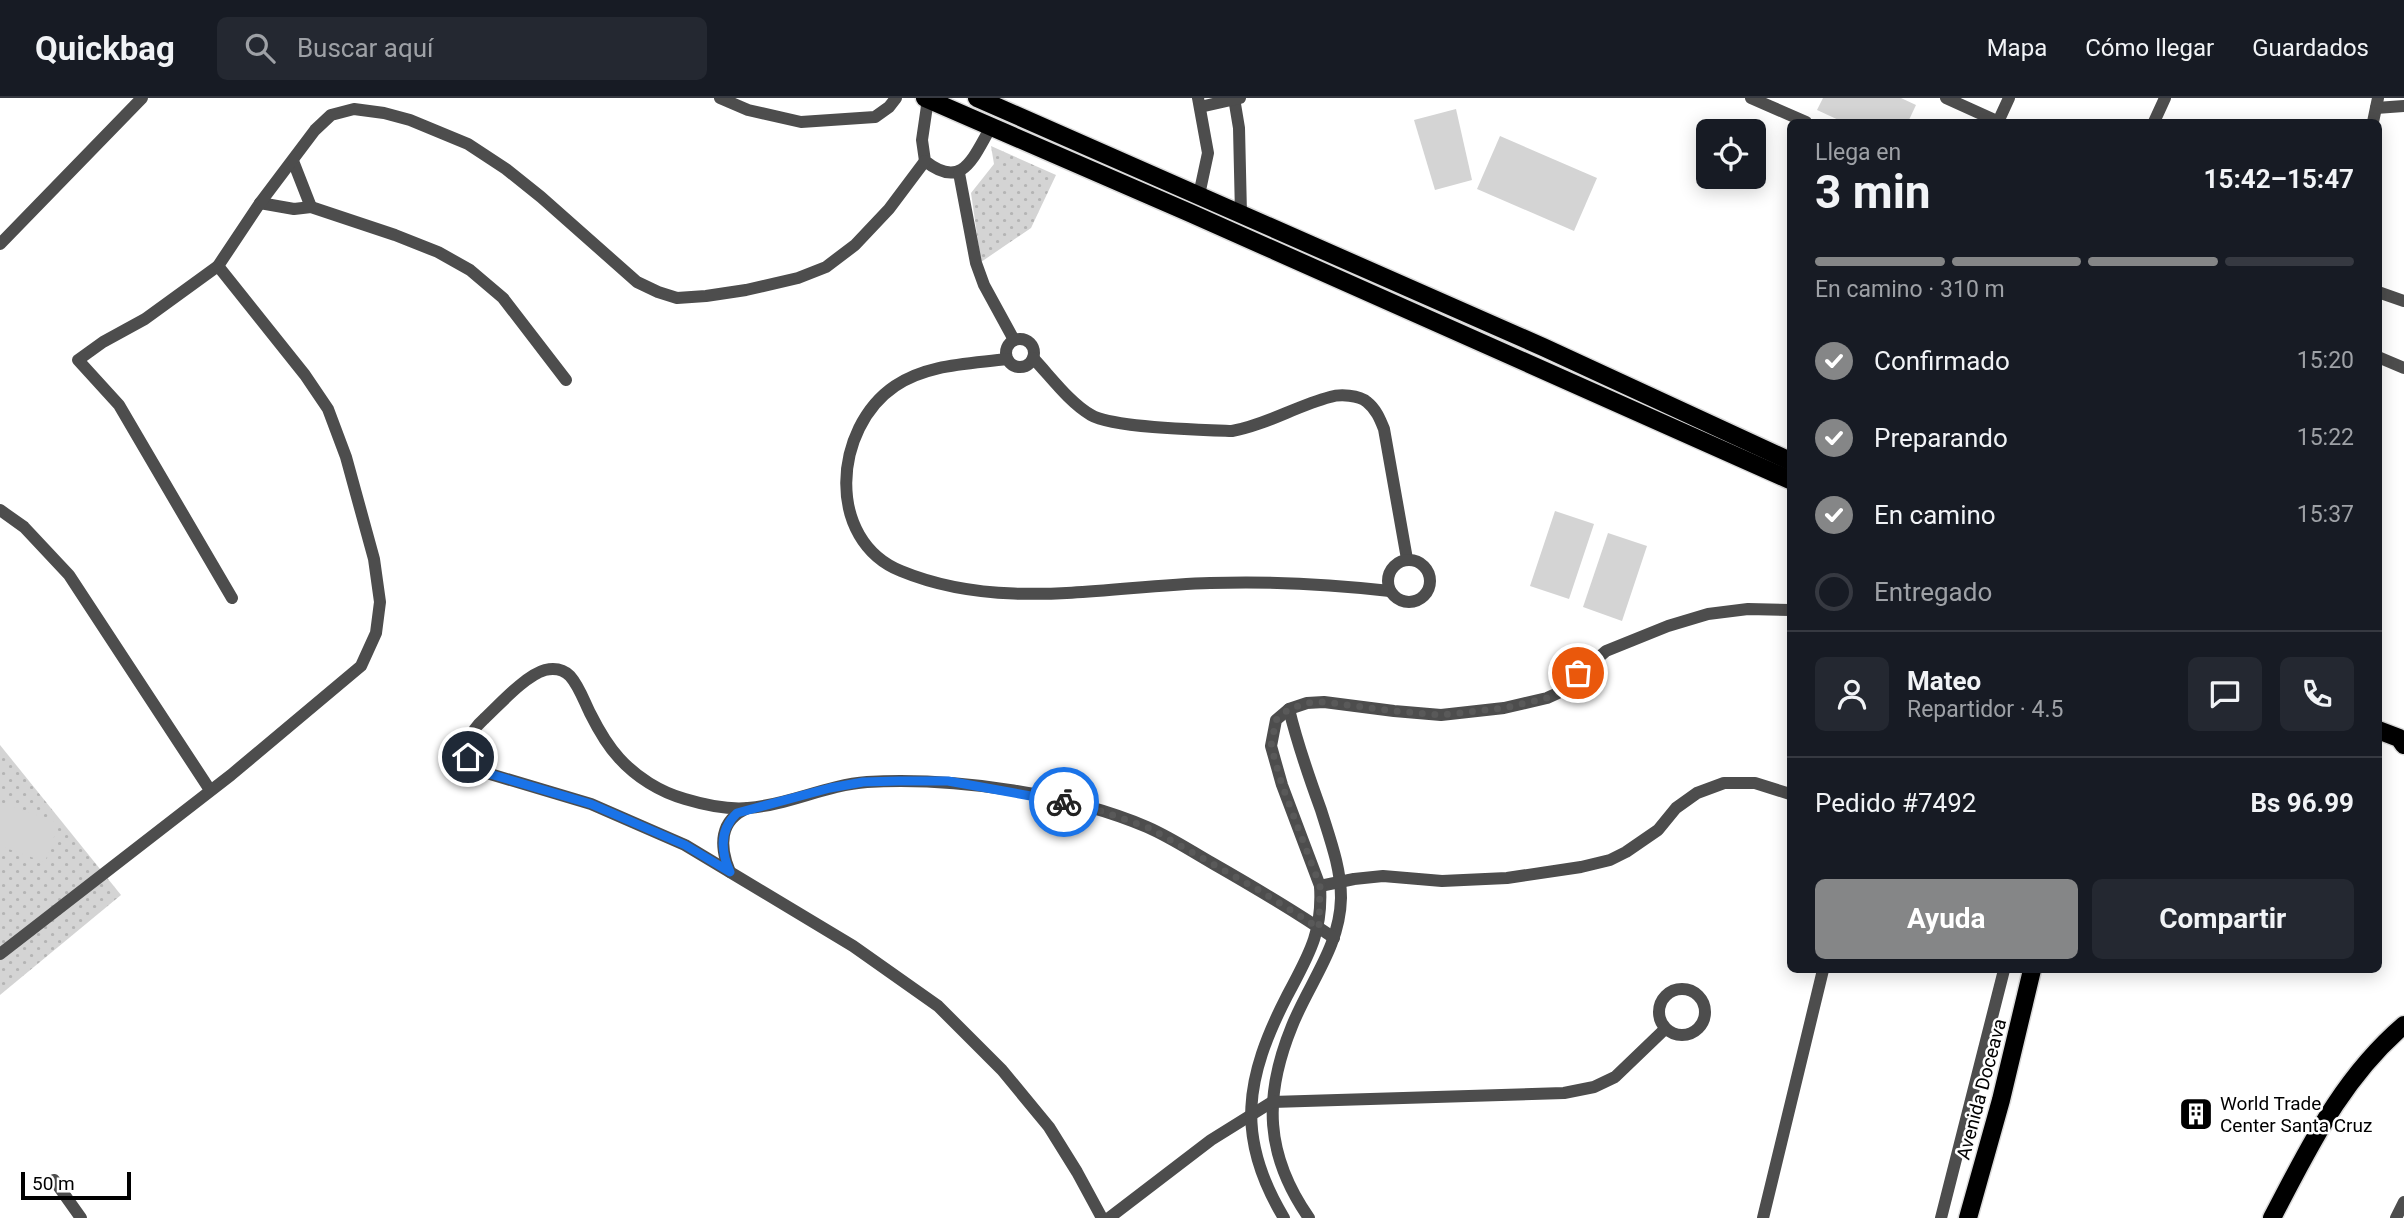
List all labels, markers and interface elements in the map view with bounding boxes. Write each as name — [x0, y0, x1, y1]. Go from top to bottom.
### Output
search box — [217, 17, 707, 80]
text: Quickbag — [35, 29, 175, 68]
icon: search — [241, 29, 279, 67]
text: Buscar aquí — [297, 33, 434, 63]
text: Mapa — [1987, 34, 2047, 62]
text: Cómo llegar — [2085, 34, 2214, 62]
text: Guardados — [2252, 34, 2369, 62]
map controls — [1696, 119, 1766, 189]
button: locate — [1696, 119, 1766, 189]
text: Llega en — [1815, 139, 1901, 166]
text: 15:42–15:47 — [2204, 164, 2354, 194]
text: 3 min — [1815, 165, 1931, 219]
text: En camino · 310 m — [1815, 276, 2005, 303]
icon: check — [1815, 342, 1853, 380]
text: Confirmado — [1874, 346, 2010, 376]
text: 15:20 — [2297, 347, 2354, 374]
icon: check — [1815, 419, 1853, 457]
text: Preparando — [1874, 423, 2008, 453]
text: 15:22 — [2297, 424, 2354, 451]
icon: check — [1815, 496, 1853, 534]
text: En camino — [1874, 500, 1996, 530]
text: 15:37 — [2297, 501, 2354, 528]
text: Entregado — [1874, 577, 1992, 607]
pin — [1548, 643, 1608, 703]
icon: bag — [1559, 654, 1597, 692]
button: person — [1815, 657, 1889, 731]
button: chat — [2188, 657, 2262, 731]
button: phone — [2280, 657, 2354, 731]
text: Mateo — [1907, 666, 1981, 696]
text: Repartidor · 4.5 — [1907, 696, 2064, 723]
pin — [438, 727, 498, 787]
icon: home — [449, 738, 487, 776]
courier — [1029, 767, 1099, 837]
icon: bike — [1045, 783, 1083, 821]
text: Pedido #7492 — [1815, 788, 1976, 818]
text: Bs 96.99 — [2250, 788, 2354, 818]
button: Ayuda — [1815, 879, 2078, 959]
button: Compartir — [2092, 879, 2354, 959]
street label: Avenida Doceava — [1952, 1016, 2011, 1162]
place label: World Trade Center Santa Cruz — [2220, 1092, 2372, 1137]
building icon: World Trade Center Santa Cruz — [2177, 1095, 2215, 1133]
scale bar — [21, 1169, 131, 1201]
text: 50 m — [32, 1172, 75, 1195]

